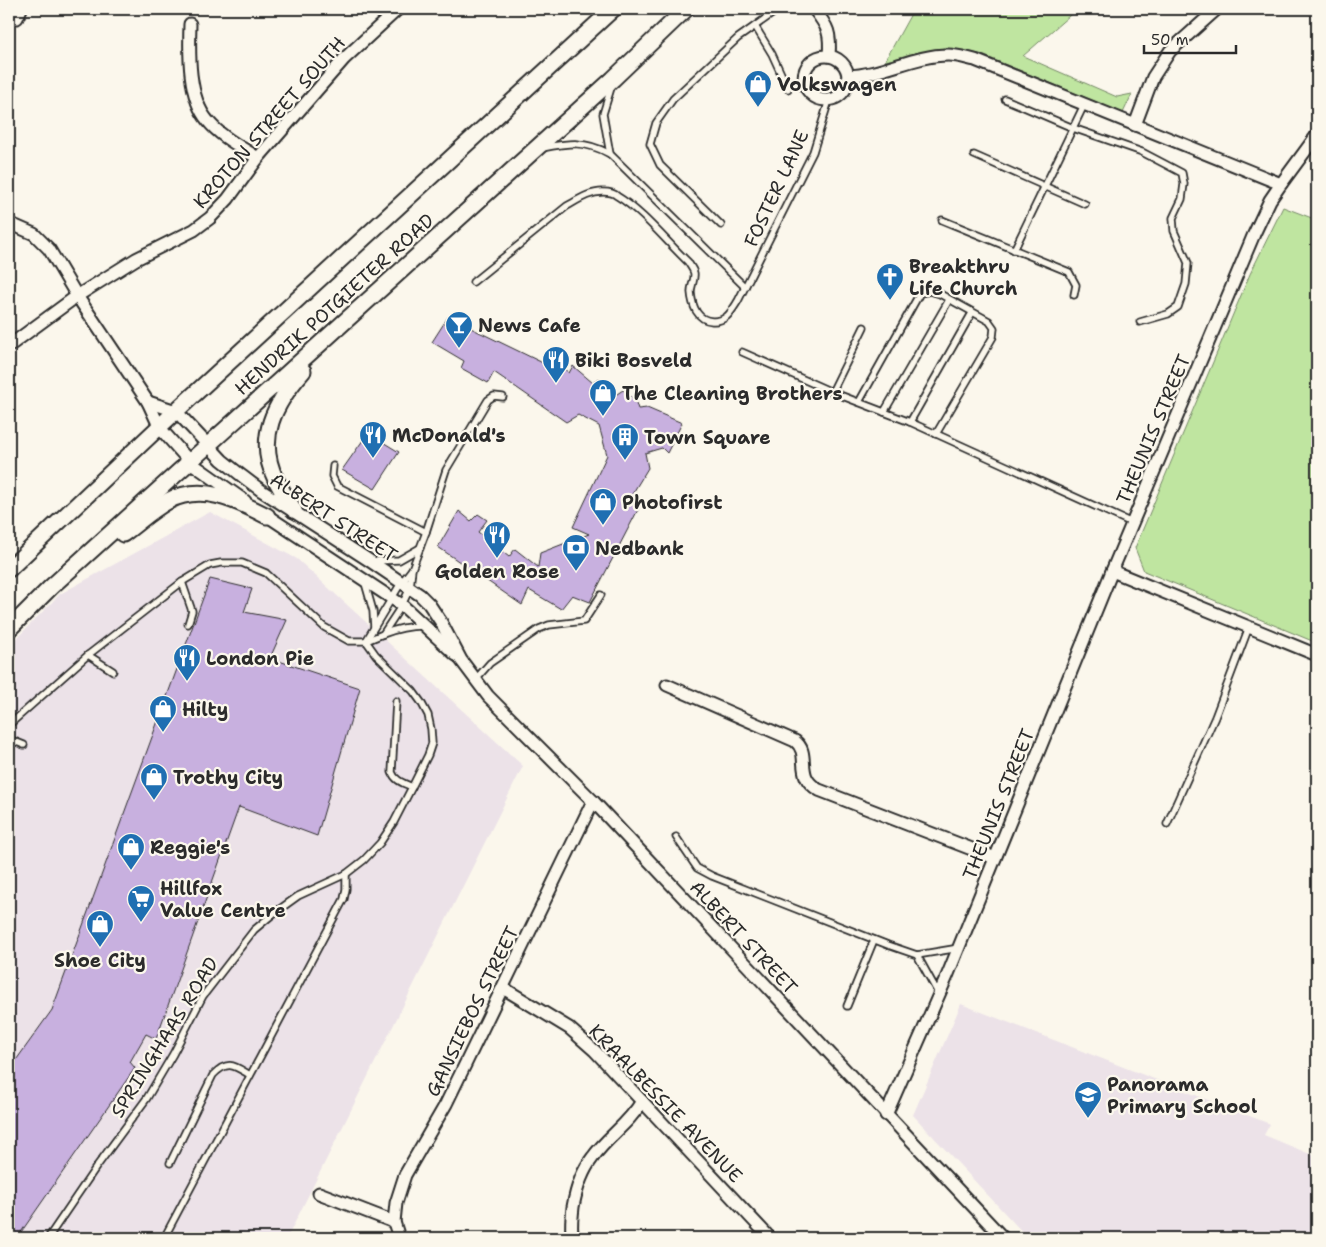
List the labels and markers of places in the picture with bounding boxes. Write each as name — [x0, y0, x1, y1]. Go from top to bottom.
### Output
shop icon: Volkswagen — [743, 69, 773, 108]
place label: Volkswagen — [777, 72, 897, 97]
place label: Breakthru Life Church — [909, 254, 1018, 301]
church icon: Breakthru Life Church — [875, 262, 905, 301]
bar icon: News Cafe — [444, 310, 474, 349]
place label: News Cafe — [478, 313, 581, 338]
restaurant icon: Biki Bosveld — [541, 345, 571, 384]
place label: Biki Bosveld — [575, 348, 692, 373]
shop icon: The Cleaning Brothers — [588, 378, 618, 417]
place label: The Cleaning Brothers — [622, 381, 842, 406]
restaurant icon: McDonald's — [358, 420, 388, 459]
building icon: Town Square — [610, 422, 640, 461]
place label: McDonald's — [392, 423, 505, 448]
place label: Town Square — [644, 425, 771, 450]
shop icon: Photofirst — [588, 487, 618, 526]
place label: Photofirst — [622, 490, 723, 515]
restaurant icon: Golden Rose — [482, 520, 512, 559]
bank icon: Nedbank — [561, 533, 591, 572]
place label: Nedbank — [595, 536, 684, 561]
place label: Golden Rose — [435, 559, 559, 584]
restaurant icon: London Pie — [172, 643, 202, 682]
place label: London Pie — [206, 646, 314, 671]
shop icon: Hilty — [148, 694, 178, 733]
place label: Hilty — [182, 697, 228, 722]
shop icon: Trothy City — [139, 762, 169, 801]
place label: Trothy City — [173, 765, 283, 790]
shop icon: Reggie's — [116, 832, 146, 871]
place label: Reggie's — [150, 835, 230, 860]
place label: Hillfox Value Centre — [160, 876, 286, 923]
supermarket icon: Hillfox Value Centre — [126, 884, 156, 923]
shop icon: Shoe City — [85, 909, 115, 948]
place label: Shoe City — [54, 948, 146, 973]
place label: Panorama Primary School — [1107, 1072, 1258, 1119]
school or university icon: Panorama Primary School — [1073, 1080, 1103, 1119]

